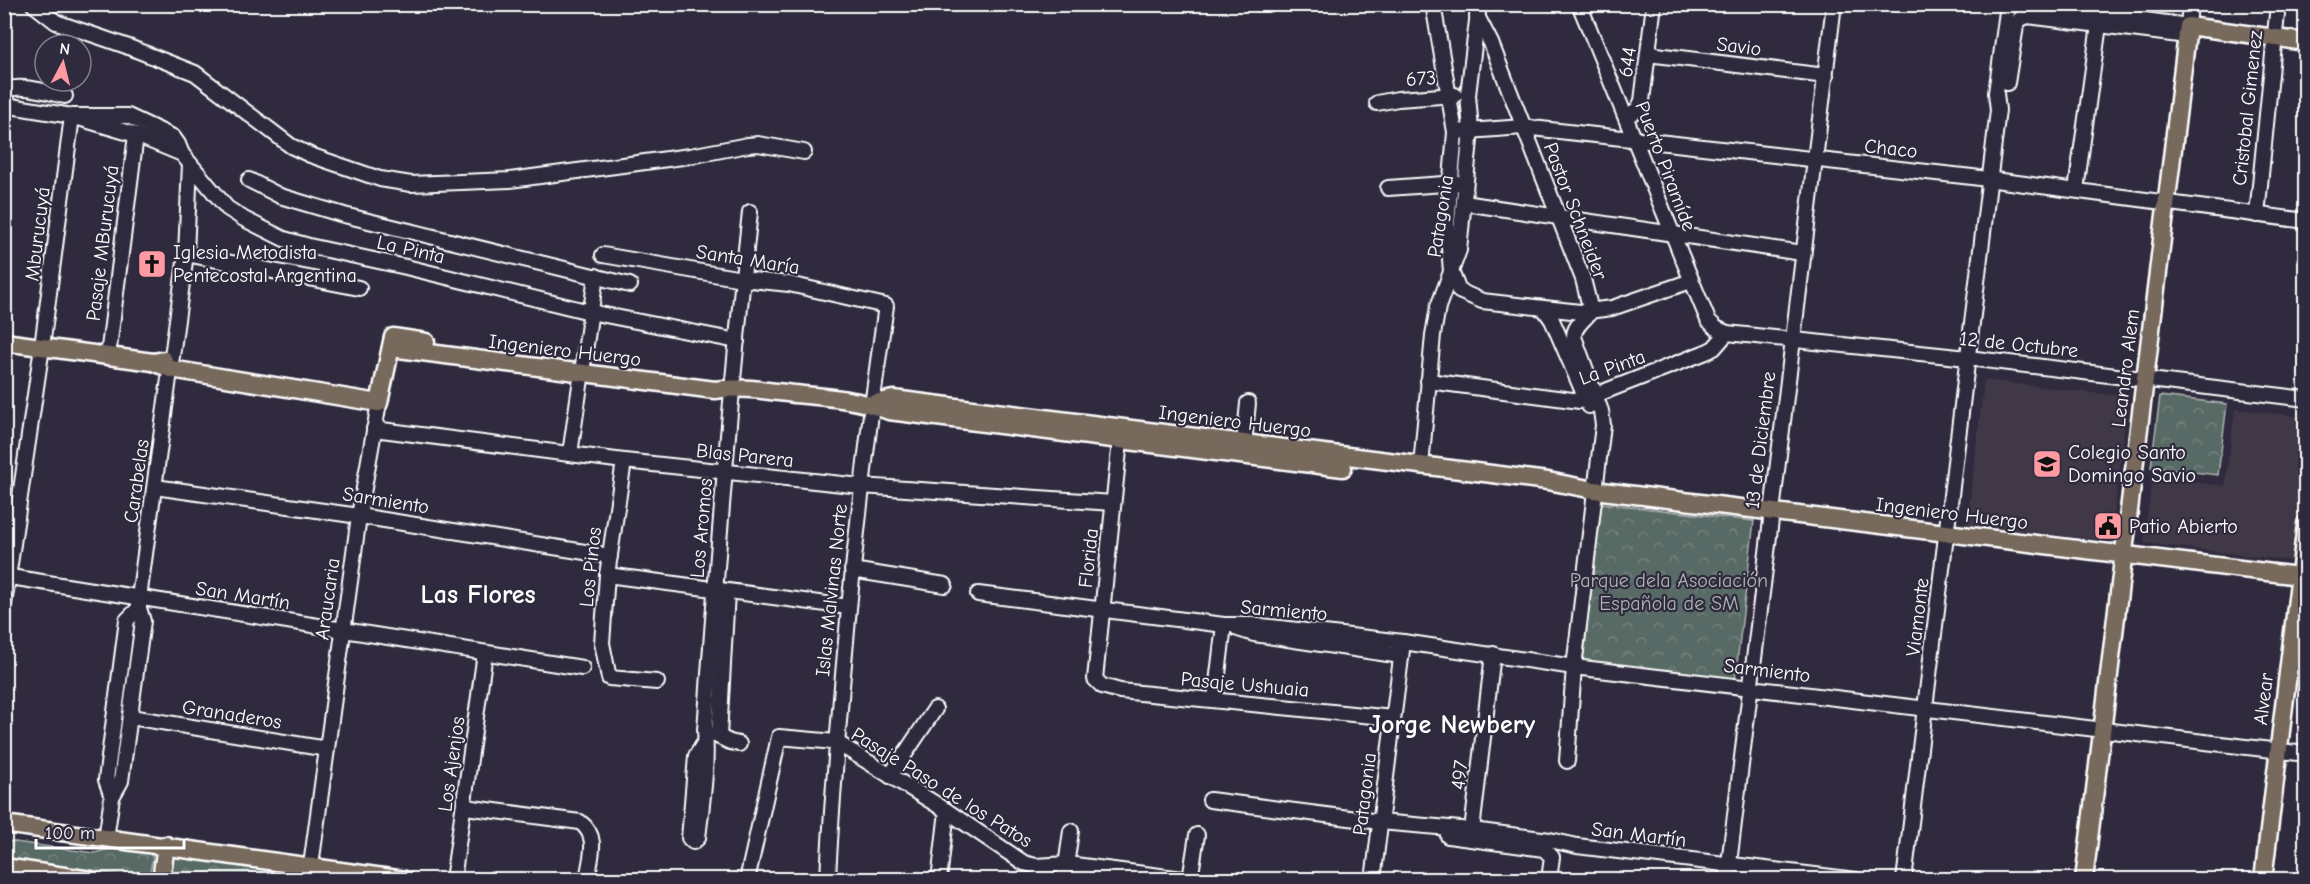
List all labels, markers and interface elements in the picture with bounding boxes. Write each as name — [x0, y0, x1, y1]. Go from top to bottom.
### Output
street label: Cristobal Gimenez — [2228, 29, 2267, 187]
street label: Savio — [1715, 32, 1763, 61]
north arrow — [33, 33, 93, 93]
text: N — [58, 40, 71, 59]
street label: 644 — [1614, 46, 1641, 79]
street label: 673 — [1405, 66, 1437, 91]
street label: Puerto Piramíde — [1630, 98, 1701, 234]
street label: Chaco — [1863, 134, 1919, 163]
street label: Pastor Schneider — [1539, 139, 1612, 283]
street label: Pasaje MBurucuyá — [82, 164, 123, 322]
street label: Patagonia — [1423, 173, 1458, 259]
street label: Mburucuyá — [20, 186, 55, 282]
street label: La Pinta — [375, 231, 447, 268]
street label: Santa María — [695, 240, 801, 279]
place label: Iglesia Metodista Pentecostal Argentina — [173, 241, 357, 287]
church icon: Iglesia Metodista Pentecostal Argentina — [136, 248, 168, 280]
street label: Leandro Alem — [2107, 308, 2144, 429]
street label: 12 de Octubre — [1959, 327, 2079, 362]
street label: Ingeniero Huergo — [487, 330, 642, 371]
street label: La Pinta — [1576, 345, 1648, 390]
street label: 13 de Diciembre — [1741, 370, 1780, 510]
street label: Ingeniero Huergo — [1157, 401, 1312, 442]
street label: Carabelas — [119, 438, 154, 524]
street label: Blas Parera — [695, 439, 795, 472]
place label: Colegio Santo Domingo Savio — [2068, 441, 2196, 487]
school or university icon: Colegio Santo Domingo Savio — [2031, 448, 2063, 480]
street label: Los Aromos — [686, 477, 717, 579]
street label: Sarmiento — [341, 482, 431, 519]
street label: Ingeniero Huergo — [1874, 493, 2029, 534]
street label: Islas Malvinas Norte — [811, 503, 852, 678]
public building icon: Patio Abierto — [2092, 510, 2124, 542]
place label: Patio Abierto — [2129, 515, 2238, 538]
street label: Los Pinos — [575, 526, 606, 608]
street label: Florida — [1074, 527, 1103, 589]
street label: Araucaria — [310, 557, 345, 642]
park label: Parque dela Asociación Española de SM — [1570, 569, 1768, 615]
street label: Viamonte — [1901, 576, 1934, 658]
street label: San Martín — [194, 577, 292, 614]
district label: Las Flores — [420, 580, 536, 610]
street label: Sarmiento — [1240, 595, 1328, 626]
street label: Sarmiento — [1722, 654, 1812, 687]
street label: Pasaje Ushuaia — [1180, 667, 1310, 702]
street label: Alvear — [2249, 672, 2278, 726]
street label: Granaderos — [180, 695, 283, 734]
district label: Jorge Newbery — [1369, 710, 1535, 740]
street label: Los Ajenjos — [433, 715, 470, 813]
street label: Pasaje Paso de los Patos — [847, 722, 1036, 852]
street label: Patagonia — [1348, 751, 1381, 837]
street label: 497 — [1446, 758, 1473, 791]
scale bar — [36, 812, 184, 850]
street label: San Martín — [1590, 817, 1688, 852]
text: 100 m — [45, 823, 95, 844]

